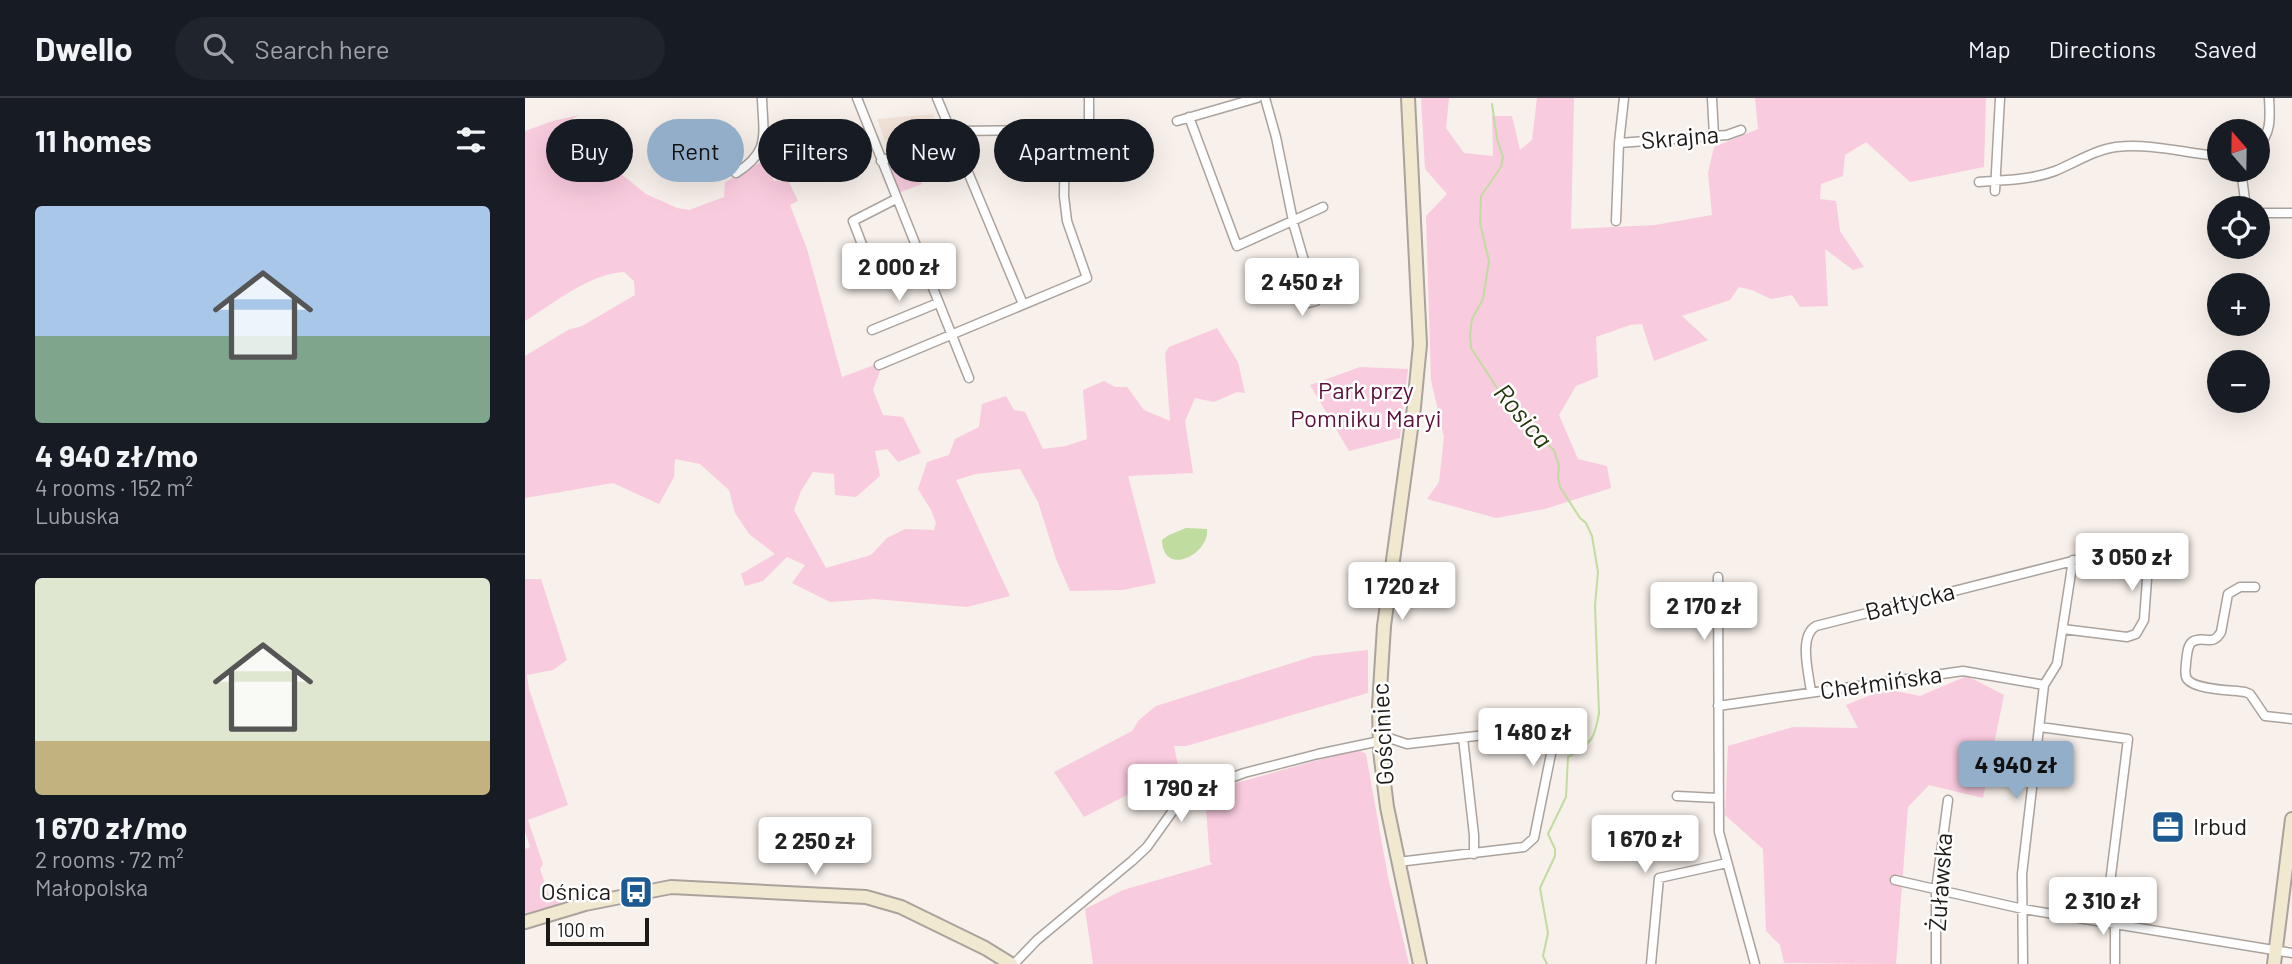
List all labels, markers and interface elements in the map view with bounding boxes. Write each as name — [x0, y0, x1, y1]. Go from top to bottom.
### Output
search box — [175, 17, 665, 80]
text: Dwello — [35, 28, 133, 68]
icon: search — [199, 29, 237, 67]
text: Search here — [255, 33, 390, 64]
text: Map — [1968, 34, 2011, 63]
text: Directions — [2049, 34, 2156, 63]
text: Saved — [2194, 34, 2257, 63]
chip: Buy — [546, 119, 633, 182]
chip: Rent — [647, 119, 744, 182]
chip: Filters — [758, 119, 872, 182]
chip: New — [886, 119, 980, 182]
chip: Apartment — [994, 119, 1154, 182]
street label: Skrajna — [1640, 119, 1720, 154]
north arrow — [2207, 119, 2270, 182]
map controls — [2207, 119, 2270, 413]
icon: filters — [452, 121, 490, 159]
text: 11 homes — [35, 122, 152, 158]
button: locate — [2207, 196, 2270, 259]
pin: 2 000 zł — [827, 244, 971, 303]
icon: home — [200, 252, 326, 378]
text: 2 000 zł — [858, 252, 940, 280]
pin: 2 450 zł — [1230, 258, 1374, 318]
text: 2 450 zł — [1261, 267, 1343, 295]
button: + — [2207, 273, 2270, 336]
button: − — [2207, 350, 2270, 413]
park label: Park przy Pomniku Maryi — [1290, 375, 1442, 432]
water label: Rosica — [1488, 377, 1560, 454]
text: 4 940 zł/mo — [35, 437, 198, 473]
text: 4 rooms · 152 m² — [35, 473, 193, 501]
text: Lubuska — [35, 501, 119, 529]
pin: 3 050 zł — [2060, 533, 2204, 593]
text: 3 050 zł — [2092, 542, 2172, 570]
pin: 1 720 zł — [1330, 562, 1474, 622]
text: 1 720 zł — [1364, 571, 1440, 599]
street label: Bałtycka — [1862, 575, 1957, 626]
pin: 2 170 zł — [1632, 582, 1776, 642]
text: 2 170 zł — [1666, 591, 1742, 619]
icon: home — [200, 624, 326, 750]
street label: Chełmińska — [1818, 659, 1944, 704]
street label: Gościniec — [1364, 682, 1399, 786]
pin: 1 480 zł — [1461, 708, 1605, 768]
text: 1 480 zł — [1494, 717, 1572, 745]
pin: 4 940 zł — [1944, 742, 2088, 801]
text: 4 940 zł — [1975, 750, 2057, 778]
pin: 1 790 zł — [1109, 764, 1253, 824]
text: 1 790 zł — [1144, 773, 1218, 801]
office icon: Irbud — [2149, 808, 2187, 846]
text: 1 670 zł/mo — [35, 809, 188, 845]
place label: Irbud — [2193, 811, 2247, 840]
pin: 1 670 zł — [1573, 816, 1717, 875]
pin: 2 250 zł — [743, 818, 887, 877]
text: 1 670 zł — [1608, 824, 1682, 852]
text: 2 250 zł — [774, 826, 856, 854]
street label: Żuławska — [1922, 832, 1957, 932]
text: 2 rooms · 72 m² — [35, 845, 184, 873]
text: Małopolska — [35, 873, 148, 901]
bus stop icon: Ośnica — [617, 873, 655, 911]
place label: Ośnica — [541, 876, 611, 905]
pin: 2 310 zł — [2031, 878, 2175, 937]
text: 2 310 zł — [2065, 886, 2141, 914]
scale bar — [546, 915, 649, 947]
text: 100 m — [557, 918, 605, 941]

